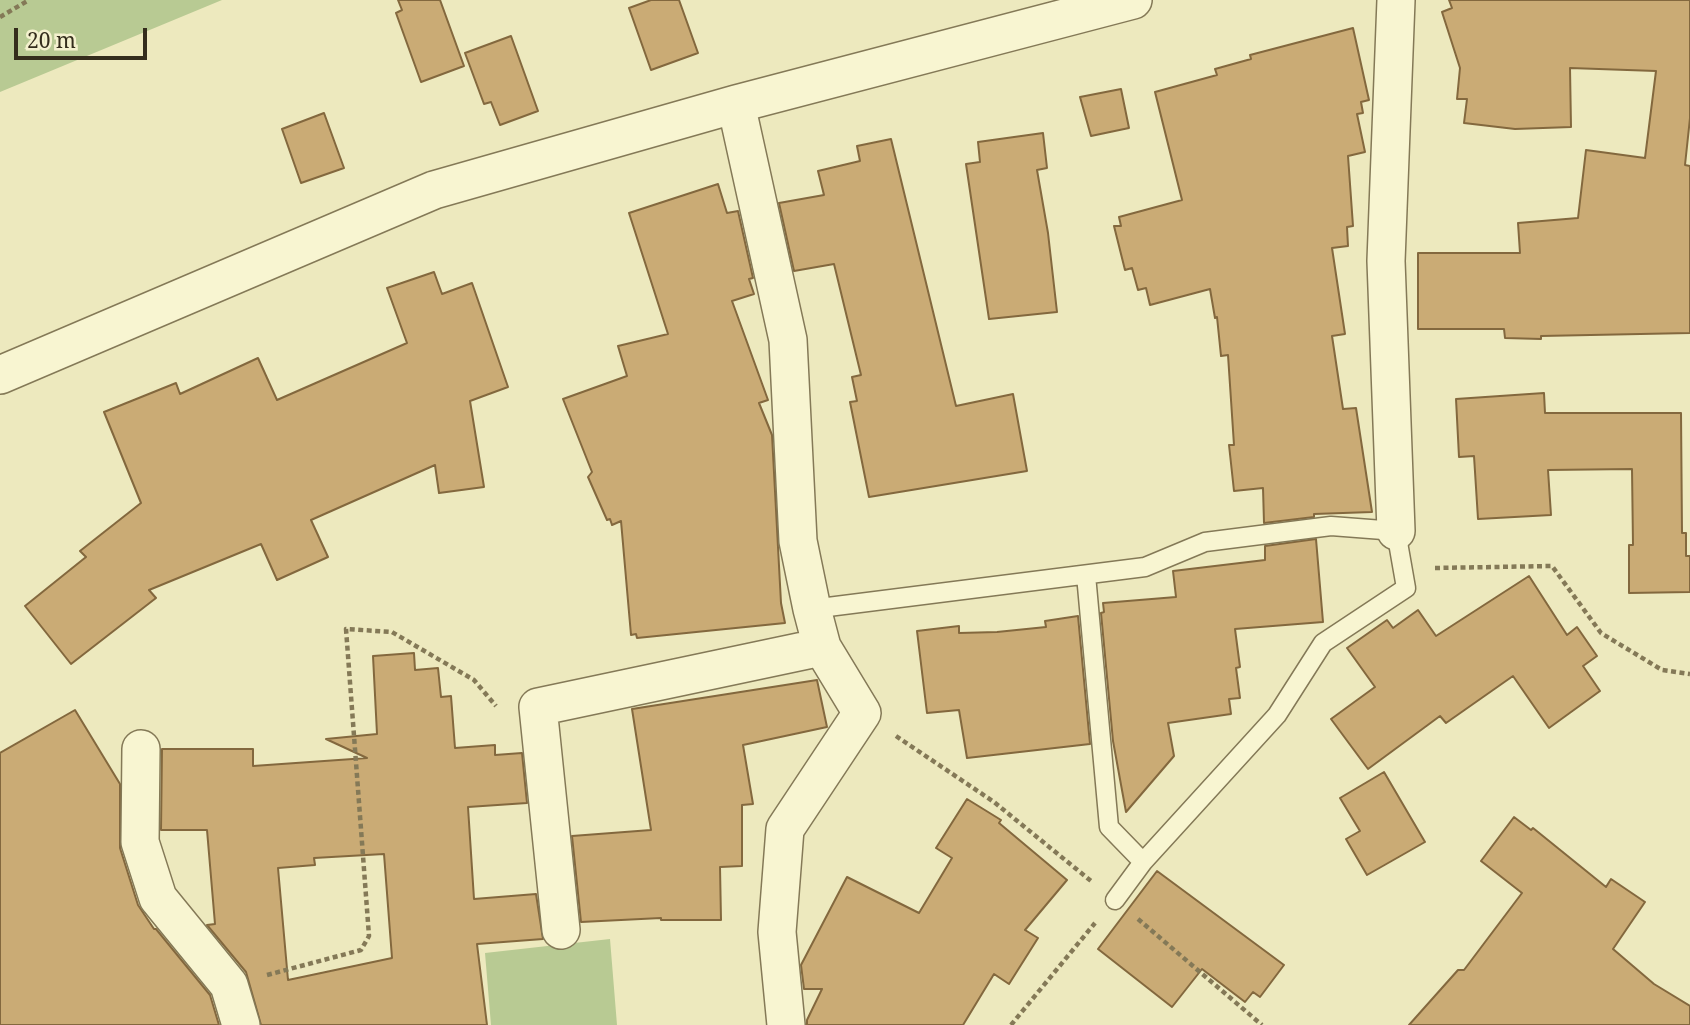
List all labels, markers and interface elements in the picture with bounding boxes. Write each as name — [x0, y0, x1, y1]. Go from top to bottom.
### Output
scale bar — [18, 14, 150, 58]
text: 20 m — [27, 26, 76, 54]

